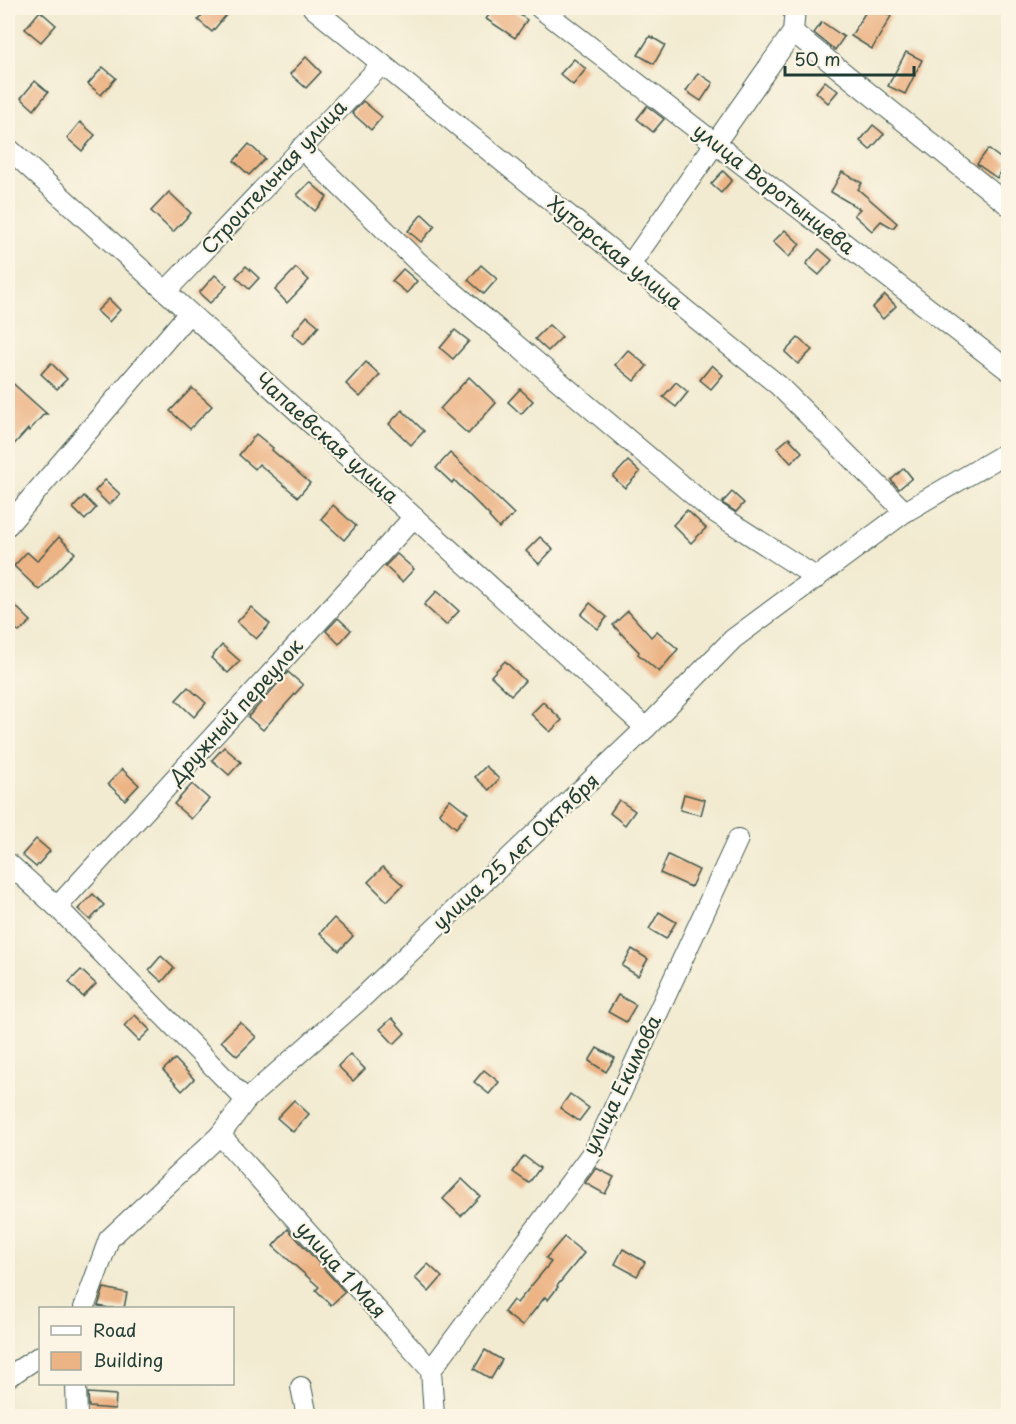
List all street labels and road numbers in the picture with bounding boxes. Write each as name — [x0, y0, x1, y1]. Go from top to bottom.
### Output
street label: Строительная улица — [193, 92, 353, 260]
street label: улица Воротынцева — [687, 115, 862, 261]
street label: Хуторская улица — [541, 188, 690, 317]
street label: Чапаевская улица — [249, 365, 406, 510]
street label: Дружный переулок — [160, 631, 309, 792]
street label: улица 25 лет Октября — [425, 766, 605, 937]
street label: улица Екимова — [574, 1009, 668, 1160]
street label: улица 1 Мая — [290, 1214, 394, 1325]

